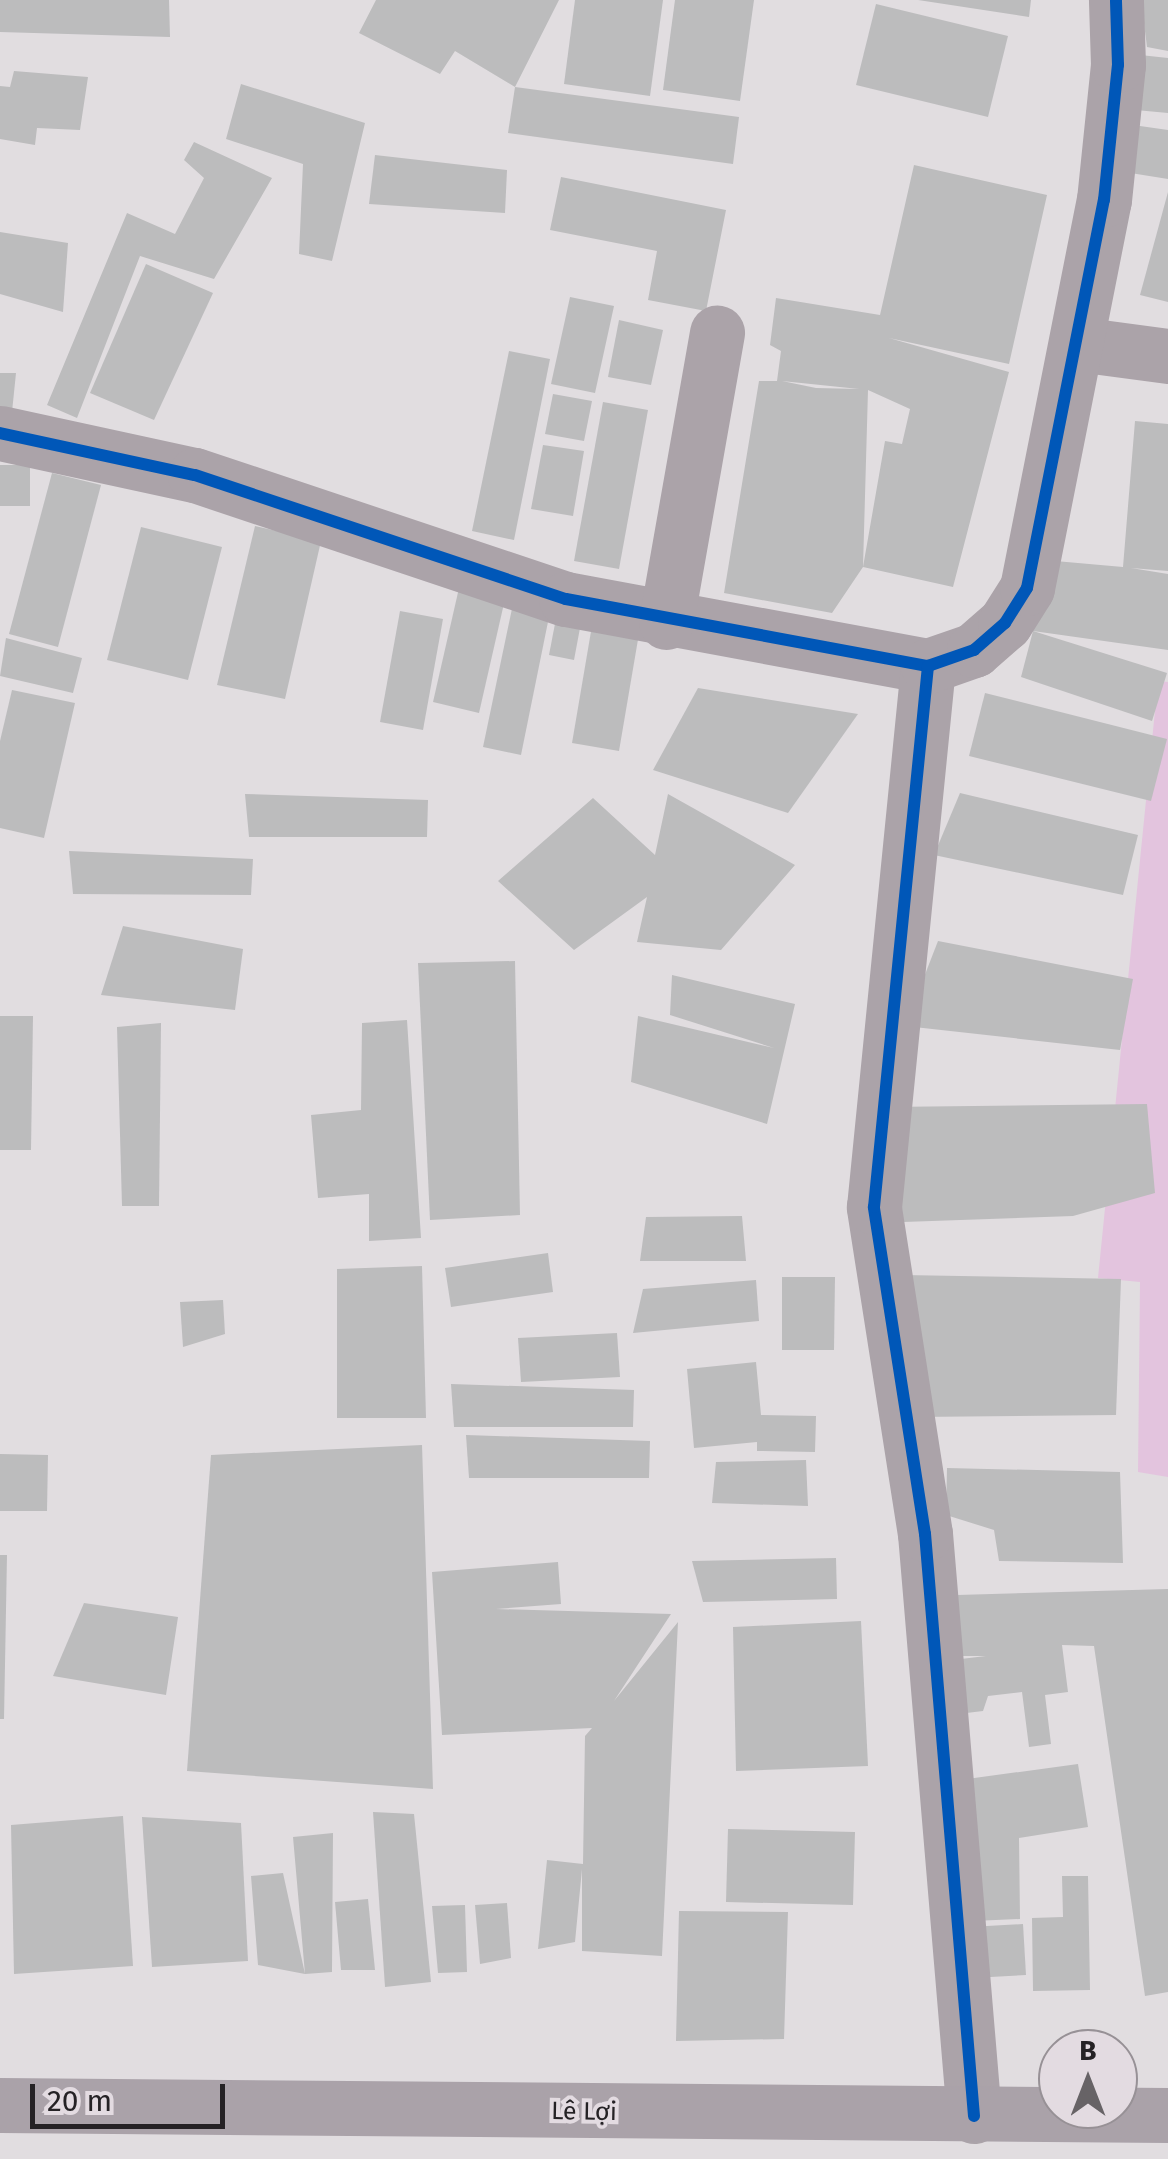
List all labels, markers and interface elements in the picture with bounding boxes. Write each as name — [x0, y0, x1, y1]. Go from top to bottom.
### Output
north arrow — [1038, 2029, 1138, 2129]
text: B — [1079, 2034, 1097, 2067]
scale bar — [35, 2064, 230, 2126]
text: 20 m — [47, 2083, 112, 2119]
street label: Lê Lợi — [551, 2096, 617, 2128]

